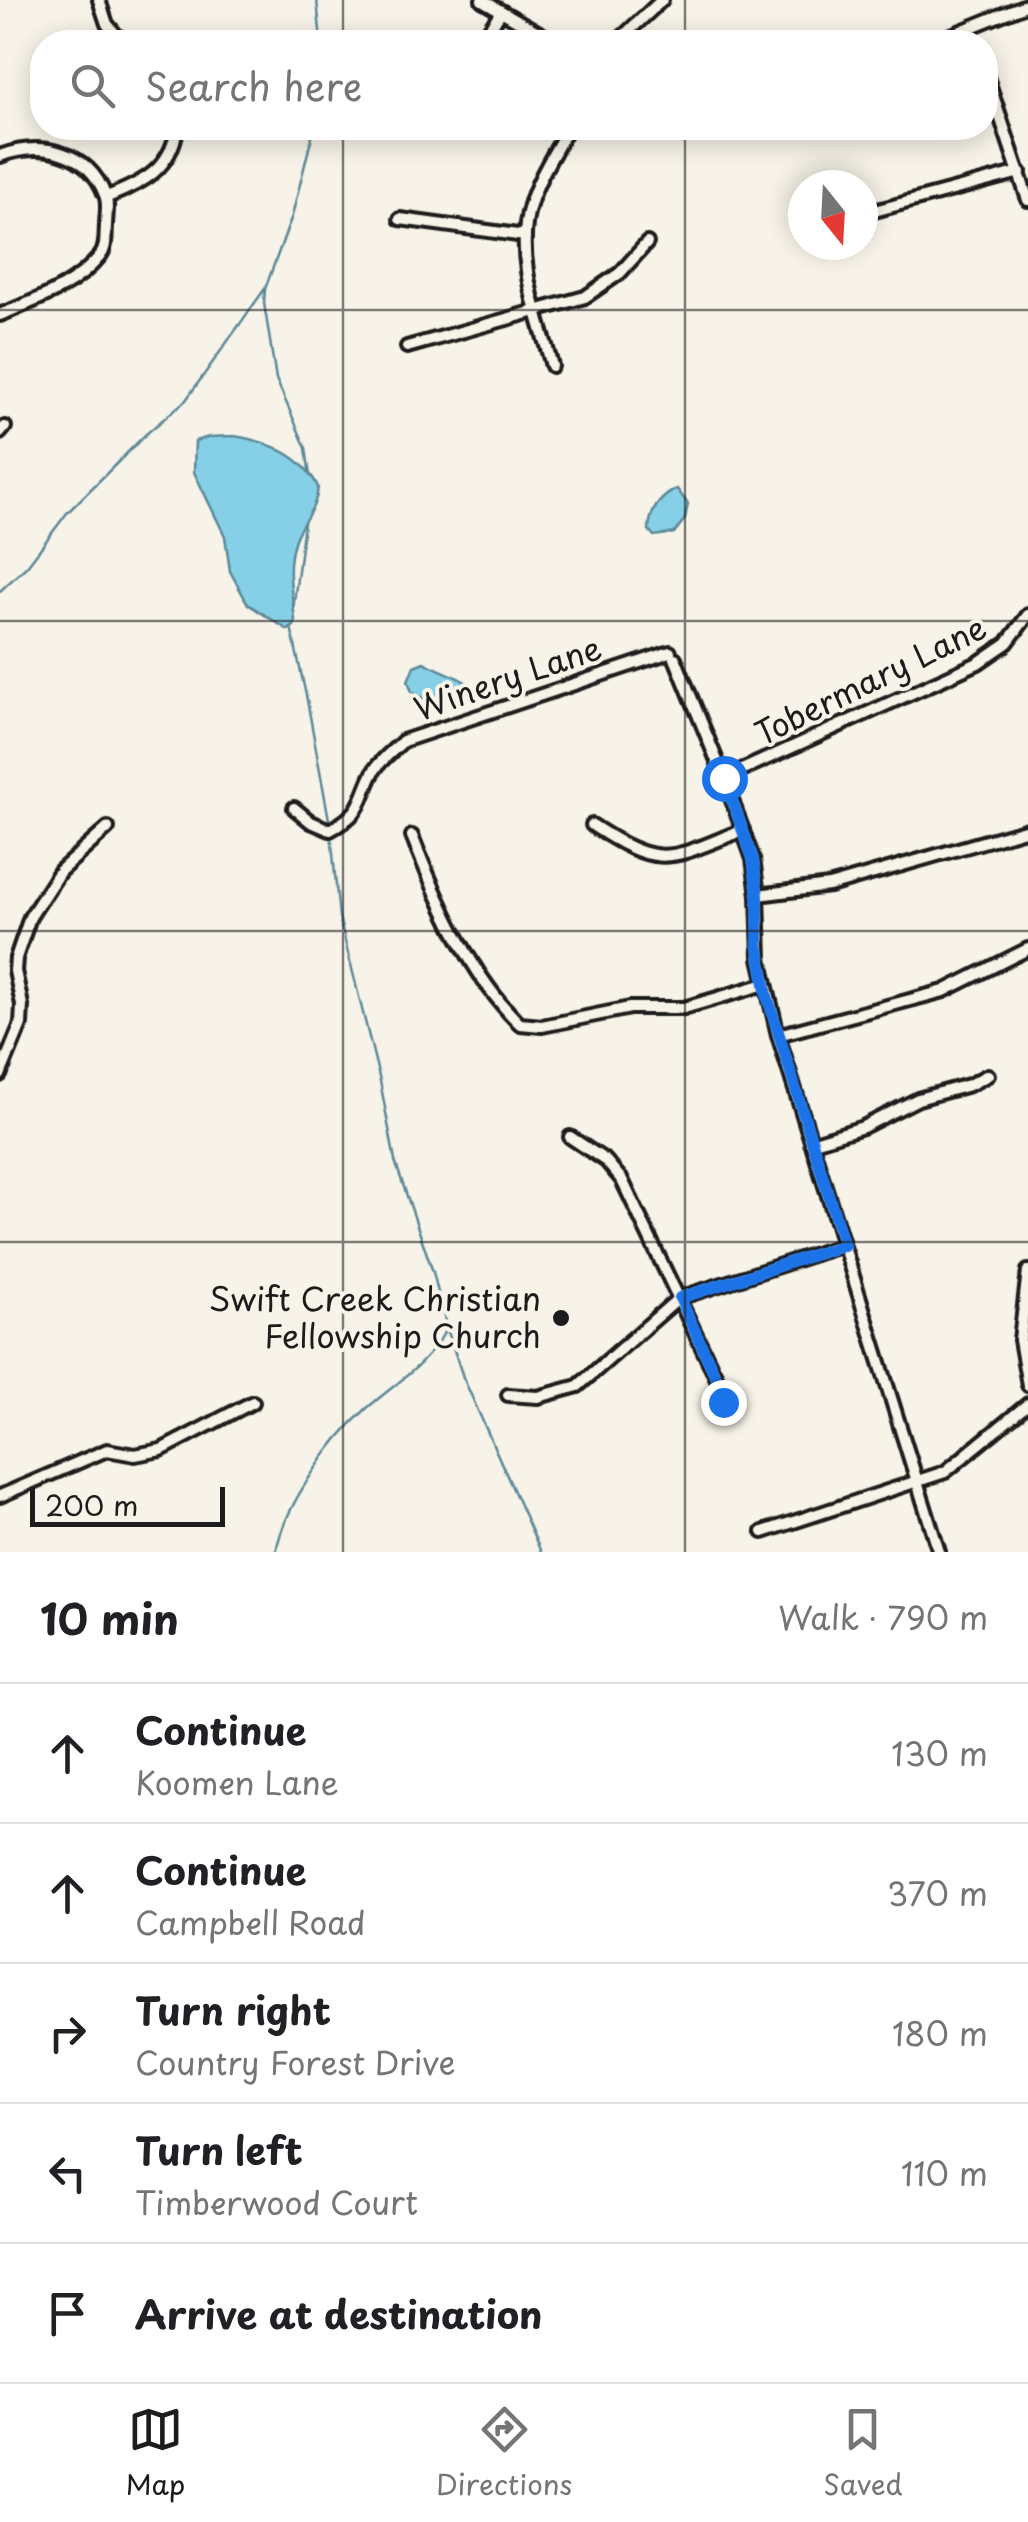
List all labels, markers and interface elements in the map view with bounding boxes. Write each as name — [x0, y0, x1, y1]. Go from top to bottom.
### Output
search box — [30, 30, 998, 140]
text: Search here — [145, 57, 362, 114]
icon: search — [65, 58, 120, 113]
north arrow — [788, 170, 878, 260]
street label: Tobermary Lane — [746, 602, 994, 756]
street label: Winery Lane — [407, 623, 608, 732]
route start — [702, 756, 748, 802]
place label: Swift Creek Christian Fellowship Church — [209, 1274, 541, 1359]
marker: Swift Creek Christian Fellowship Church — [550, 1307, 572, 1329]
route end — [701, 1380, 747, 1426]
scale bar — [30, 1482, 225, 1526]
text: 200 m — [45, 1483, 138, 1526]
text: 10 min — [40, 1586, 179, 1649]
text: Walk · 790 m — [778, 1593, 988, 1641]
text: Continue — [135, 1701, 306, 1758]
icon: ahead — [40, 1726, 95, 1781]
text: 130 m — [891, 1729, 988, 1777]
text: Koomen Lane — [135, 1758, 339, 1806]
text: Continue — [135, 1841, 306, 1898]
icon: ahead — [40, 1866, 95, 1921]
text: 370 m — [887, 1869, 988, 1917]
text: Campbell Road — [135, 1898, 366, 1946]
text: Turn right — [135, 1981, 331, 2038]
icon: right — [40, 2006, 95, 2061]
text: 180 m — [892, 2009, 988, 2057]
text: Country Forest Drive — [135, 2038, 455, 2086]
text: Turn left — [135, 2121, 303, 2178]
icon: left — [40, 2146, 95, 2201]
text: 110 m — [901, 2149, 988, 2197]
text: Timberwood Court — [135, 2178, 418, 2226]
text: Arrive at destination — [135, 2285, 543, 2342]
icon: arrive — [40, 2286, 95, 2341]
tab: Map — [125, 2402, 185, 2505]
tab: Directions — [436, 2402, 572, 2505]
tab: Saved — [823, 2402, 903, 2505]

